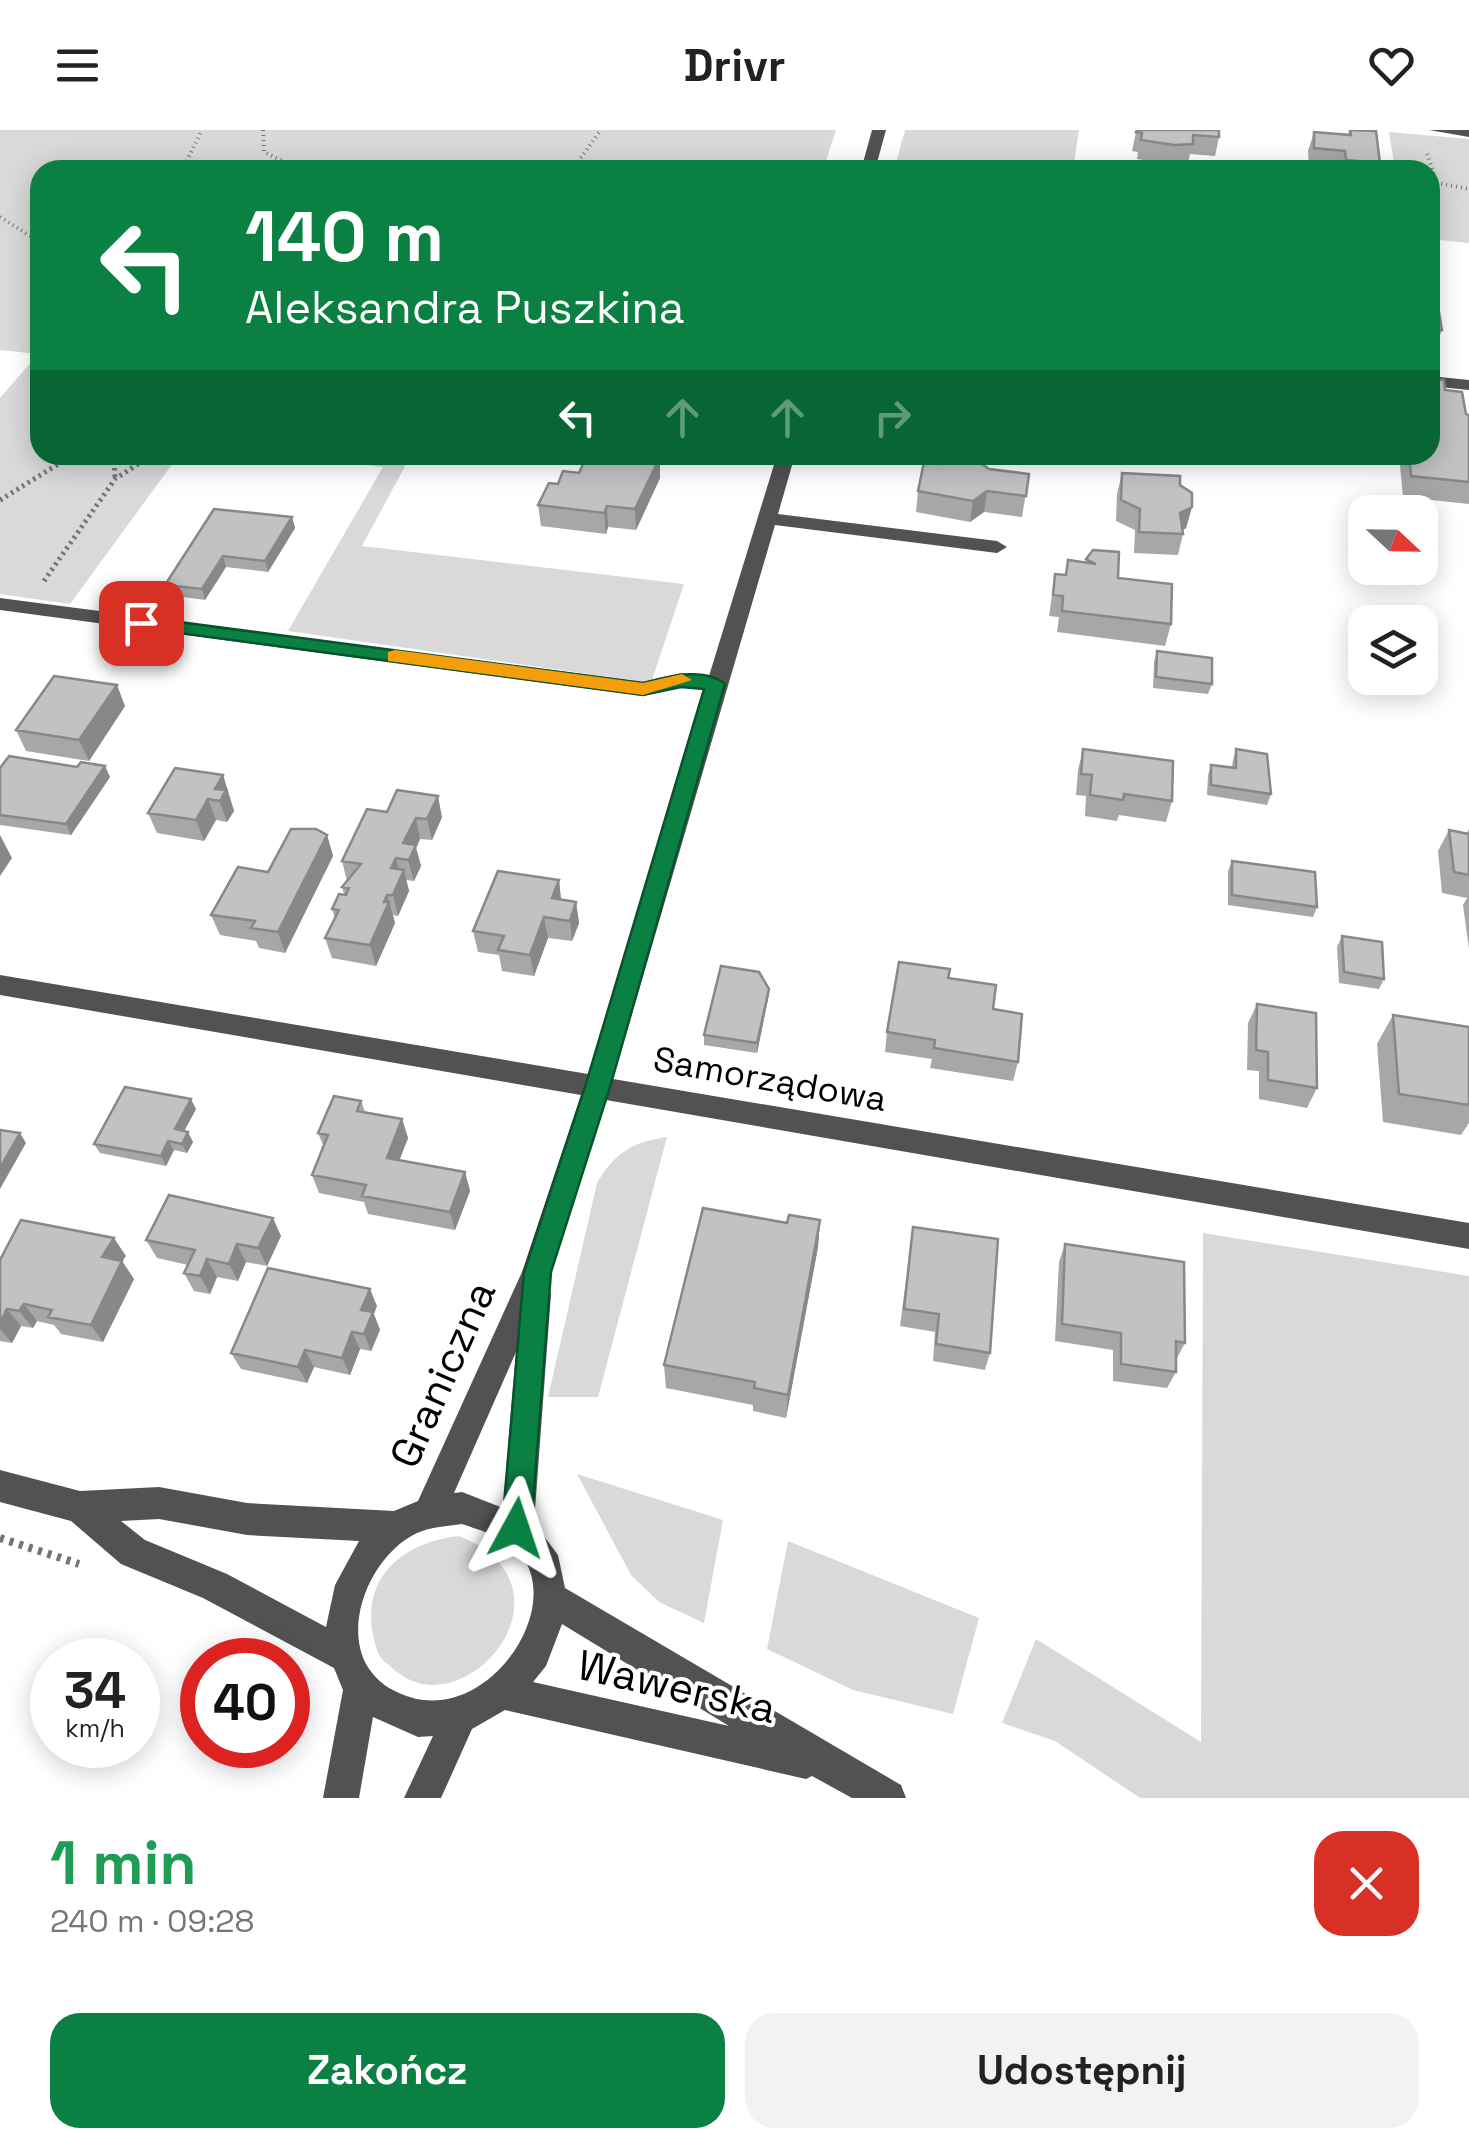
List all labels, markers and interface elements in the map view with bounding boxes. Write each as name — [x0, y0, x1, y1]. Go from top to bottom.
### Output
text: Drivr — [683, 37, 786, 94]
icon: menu — [50, 38, 105, 93]
icon: heart — [1364, 38, 1419, 93]
text: 140 m — [245, 192, 444, 281]
icon: left — [80, 200, 210, 330]
text: Aleksandra Puszkina — [245, 279, 685, 336]
icon: left — [550, 390, 605, 445]
icon: ahead — [655, 390, 710, 445]
icon: ahead — [760, 390, 815, 445]
icon: right — [865, 390, 920, 445]
north arrow — [1348, 495, 1438, 585]
map controls — [1348, 495, 1438, 695]
pin — [99, 581, 184, 666]
icon: arrive — [114, 596, 169, 651]
button: layers — [1348, 605, 1438, 695]
street label: Samorządowa — [650, 1037, 890, 1121]
street label: Graniczna — [378, 1272, 507, 1476]
position arrow — [464, 1476, 568, 1580]
speed limit sign: 40 — [180, 1638, 310, 1768]
street label: Wawerska — [573, 1638, 781, 1735]
text: 34 — [64, 1659, 126, 1723]
text: km/h — [65, 1712, 125, 1744]
text: 1 min — [50, 1825, 197, 1902]
button: close — [1314, 1831, 1419, 1936]
text: 240 m · 09:28 — [50, 1901, 254, 1941]
button: Zakończ — [50, 2013, 725, 2128]
button: Udostępnij — [745, 2013, 1419, 2128]

